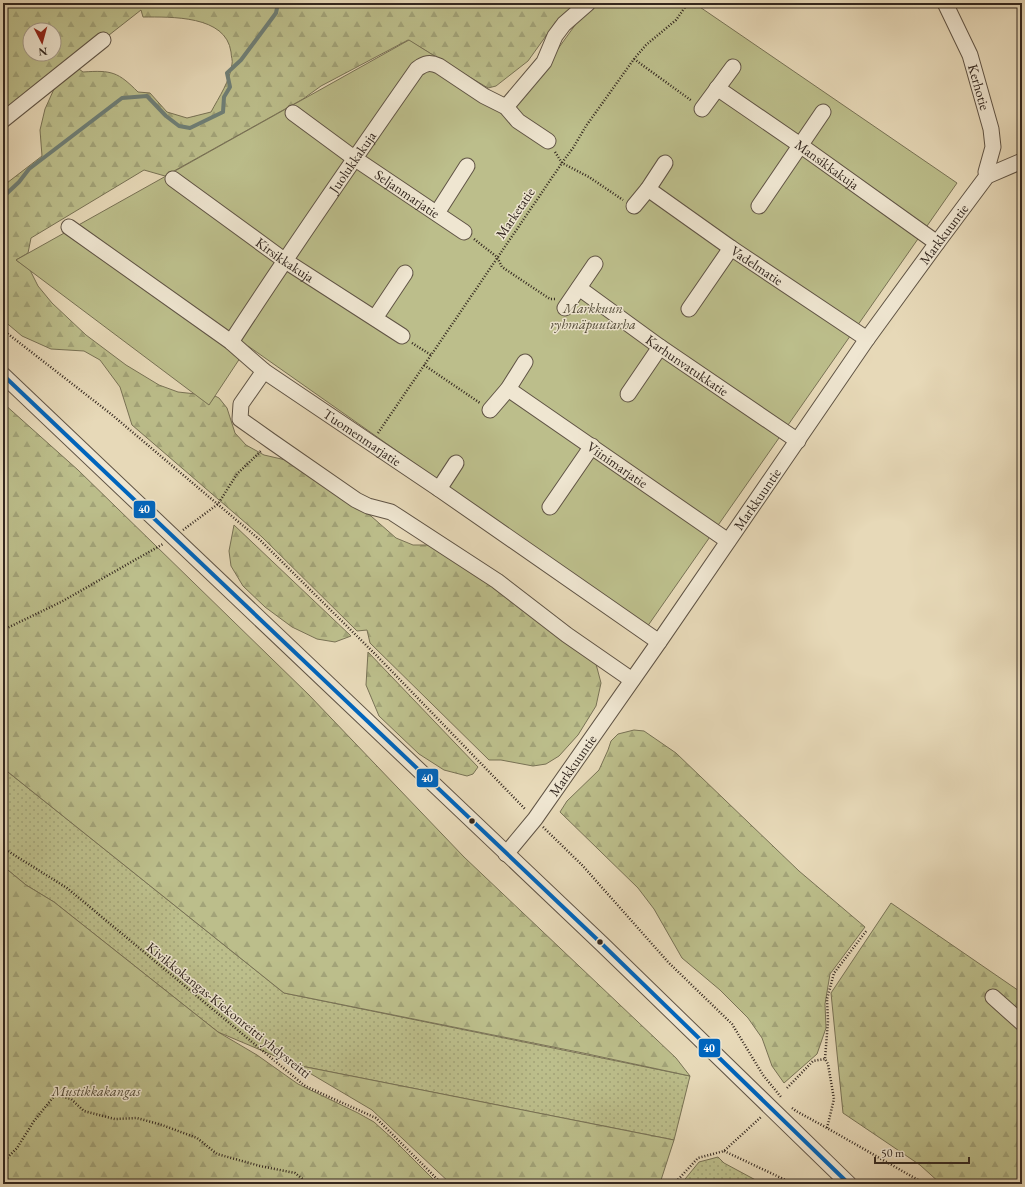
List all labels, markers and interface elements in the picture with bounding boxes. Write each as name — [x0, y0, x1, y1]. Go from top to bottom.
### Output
north arrow — [22, 22, 62, 62]
text: N — [38, 45, 48, 59]
street label: Kerhotie — [964, 62, 994, 113]
street label: Juolukkakuja — [324, 127, 380, 197]
street label: Mansikkakuja — [791, 135, 863, 194]
street label: Seljanmarjatie — [371, 165, 444, 222]
street label: Marketatie — [491, 184, 539, 242]
street label: Markkuuntie — [915, 200, 972, 268]
street label: Kirsikkakuja — [252, 233, 318, 286]
street label: Vadelmatie — [727, 241, 787, 290]
park label: Markkuun ryhmäpuutarha — [550, 299, 636, 333]
street label: Karhunvatukkatie — [642, 331, 733, 400]
street label: Tuomenmarjatie — [320, 404, 405, 470]
street label: Viinimarjatie — [583, 437, 652, 492]
street label: Markkuuntie — [730, 464, 785, 533]
line badge: 40 — [133, 500, 156, 519]
text: 40 — [138, 502, 150, 516]
street label: Markkuuntie — [545, 731, 601, 800]
line badge: 40 — [416, 768, 439, 788]
text: 40 — [421, 771, 433, 785]
unlabelled marker — [467, 816, 477, 826]
unlabelled marker — [595, 937, 605, 947]
street label: Kivikkokangas-Kiekonreitti yhdysreitti — [143, 938, 315, 1082]
line badge: 40 — [698, 1038, 721, 1058]
text: 40 — [703, 1041, 715, 1055]
park label: Mustikkakangas — [51, 1082, 140, 1100]
scale bar — [875, 1139, 969, 1165]
text: 50 m — [881, 1145, 905, 1161]

